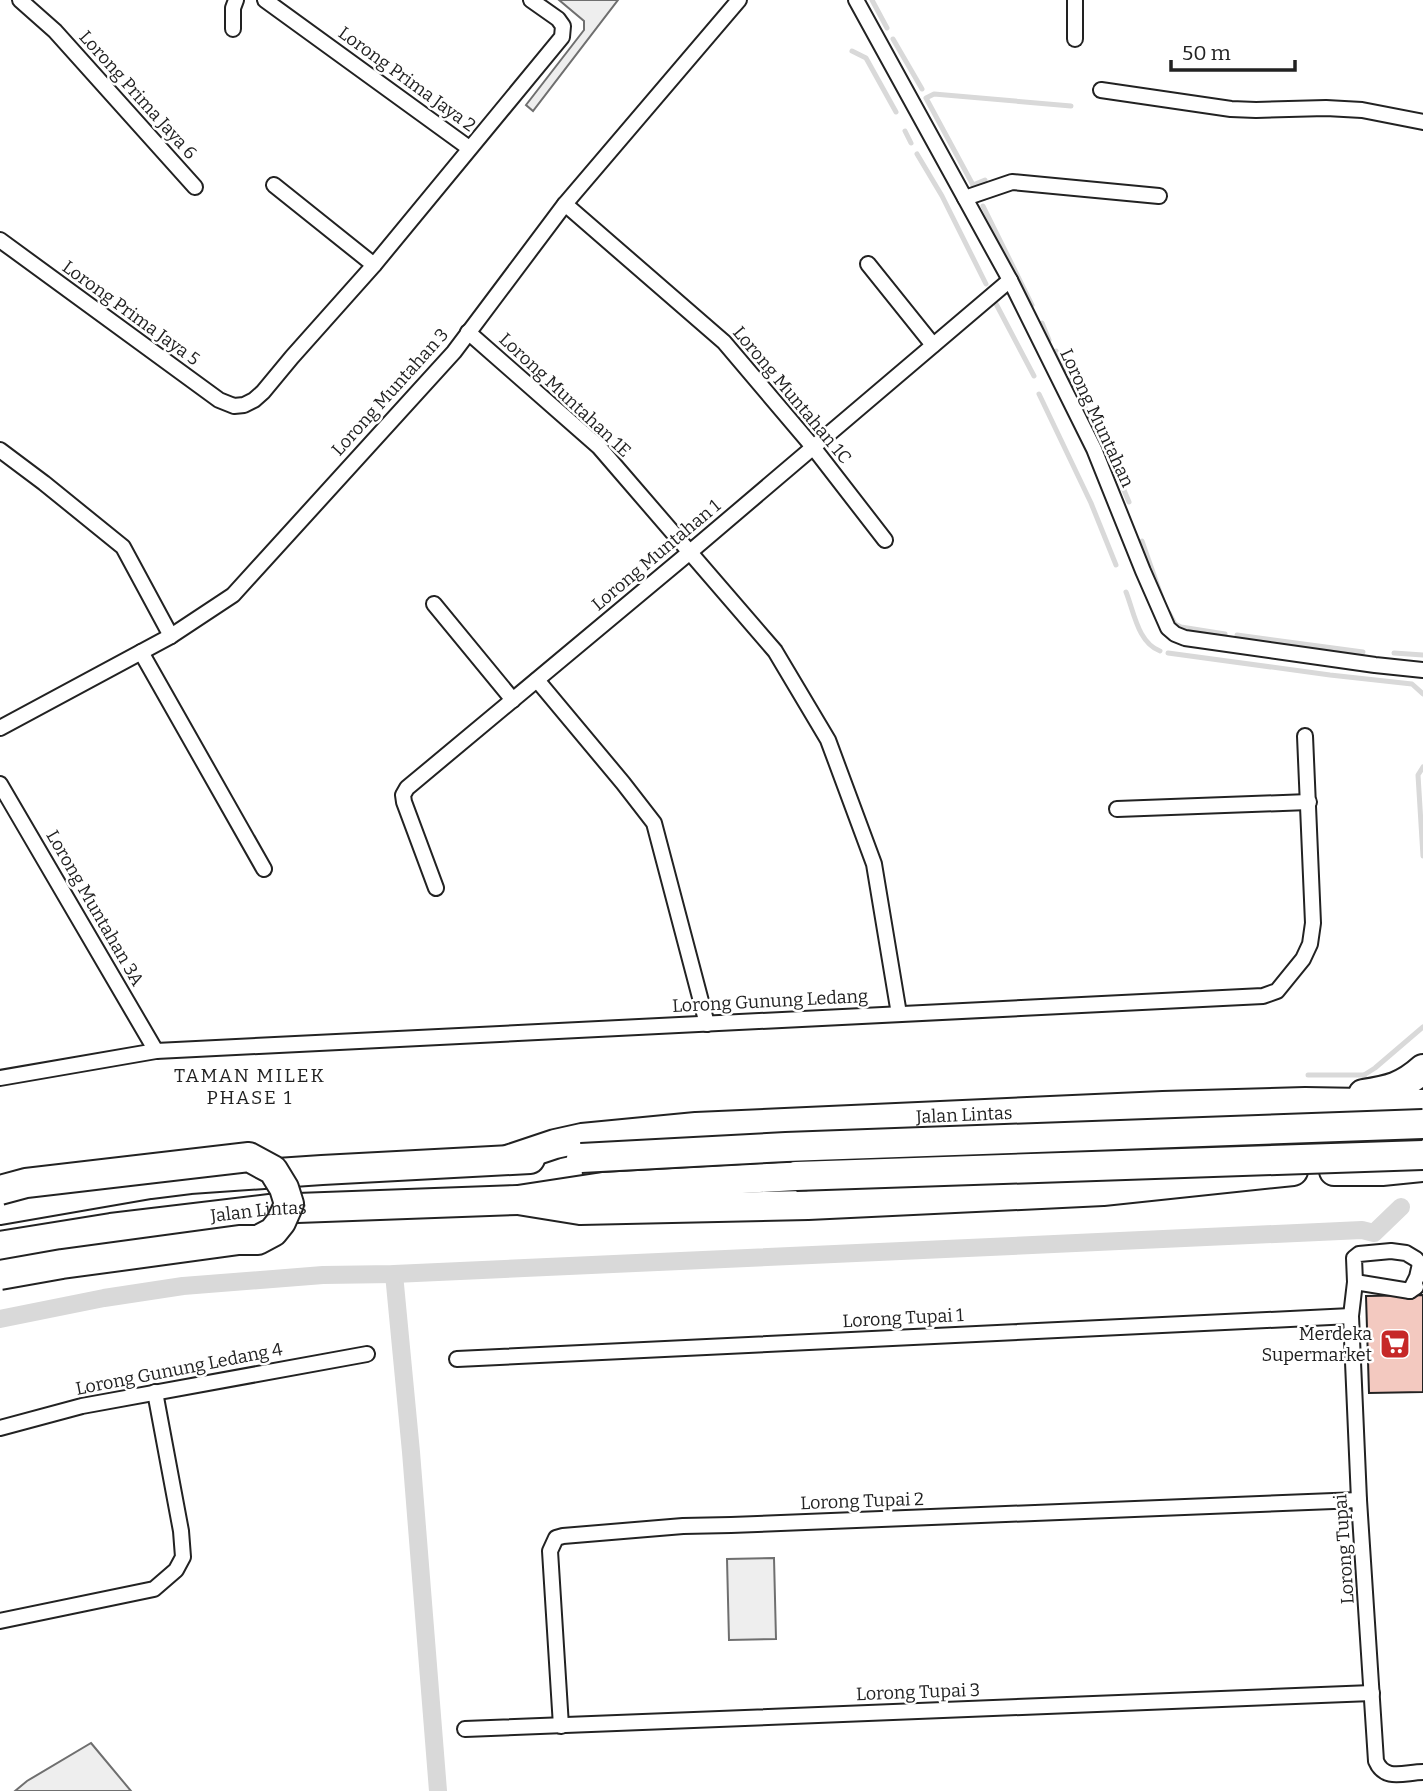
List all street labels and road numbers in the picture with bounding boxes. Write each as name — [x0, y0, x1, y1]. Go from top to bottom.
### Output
street label: Lorong Prima Jaya 2 — [334, 22, 480, 136]
street label: Lorong Prima Jaya 6 — [75, 26, 201, 164]
street label: Lorong Prima Jaya 5 — [58, 256, 204, 370]
street label: Lorong Muntahan 1C — [728, 322, 856, 468]
street label: Lorong Muntahan 3 — [327, 324, 453, 460]
street label: Lorong Muntahan 1E — [494, 328, 636, 462]
street label: Lorong Muntahan — [1055, 345, 1139, 491]
street label: Lorong Muntahan 1 — [587, 494, 725, 615]
street label: Lorong Muntahan 3A — [41, 826, 149, 990]
street label: Lorong Gunung Ledang — [671, 985, 869, 1017]
street label: Jalan Lintas — [914, 1102, 1013, 1128]
street label: Jalan Lintas — [208, 1197, 307, 1227]
street label: Lorong Tupai 1 — [842, 1304, 965, 1332]
street label: Lorong Gunung Ledang 4 — [74, 1338, 285, 1400]
street label: Lorong Tupai 2 — [800, 1488, 924, 1514]
street label: Lorong Tupai — [1329, 1493, 1359, 1605]
street label: Lorong Tupai 3 — [856, 1679, 980, 1705]

